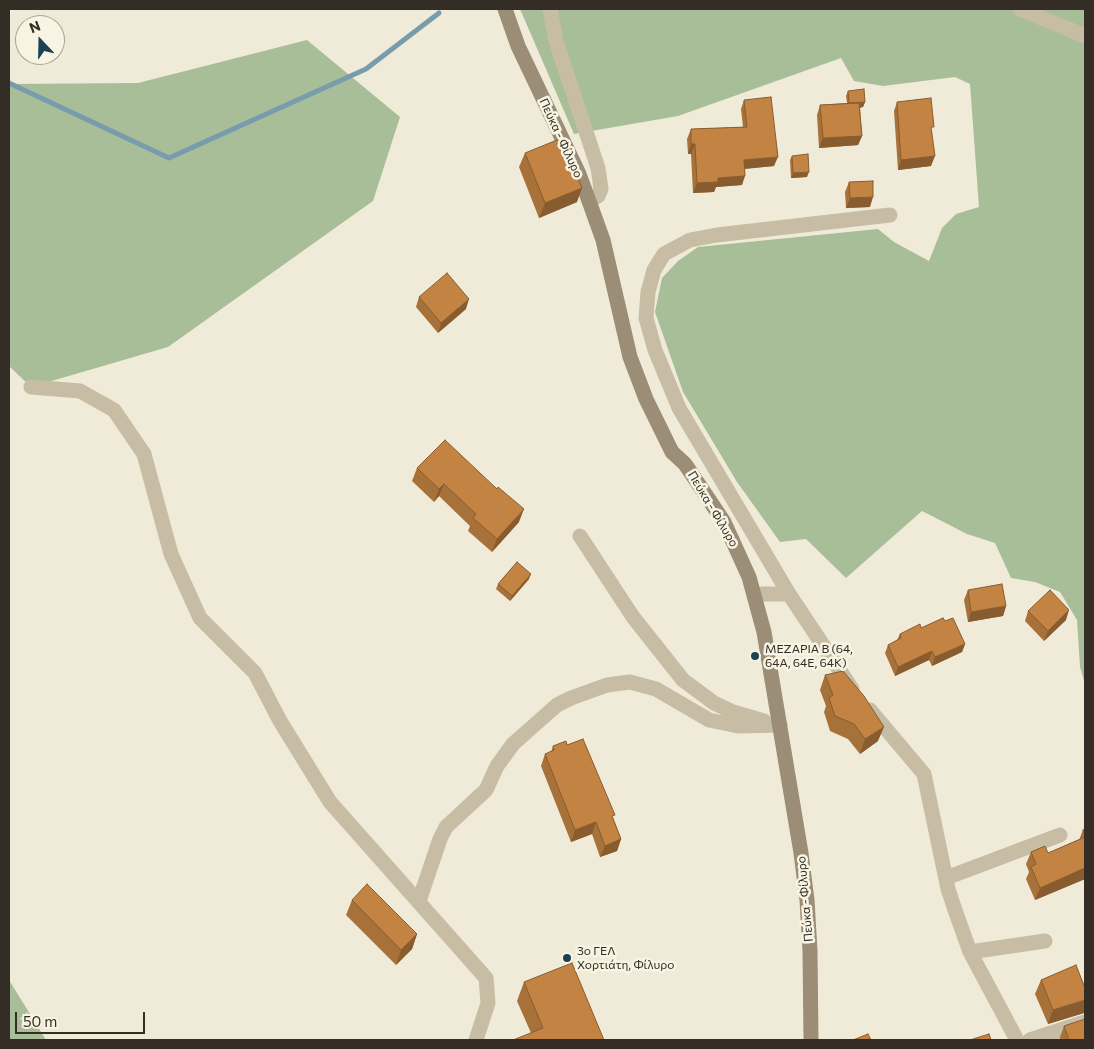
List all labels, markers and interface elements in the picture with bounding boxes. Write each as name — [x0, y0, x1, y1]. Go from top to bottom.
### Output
north arrow — [15, 15, 65, 65]
text: N — [27, 17, 43, 36]
street label: Πεύκα - Φίλυρο — [536, 96, 586, 180]
street label: Πεύκα - Φίλυρο — [685, 468, 741, 550]
place label: ΜΕΖΑΡΙΑ B (64, 64Α, 64Ε, 64Κ) — [765, 642, 853, 670]
marker: ΜΕΖΑΡΙΑ B (64, 64Α, 64Ε, 64Κ) — [749, 650, 761, 662]
street label: Πεύκα - Φίλυρο — [794, 855, 816, 943]
place label: 3ο ΓΕΛ Χορτιάτη, Φίλυρο — [577, 944, 675, 972]
marker: 3ο ΓΕΛ Χορτιάτη, Φίλυρο — [561, 952, 573, 964]
scale bar — [18, 1002, 148, 1034]
text: 50 m — [23, 1012, 57, 1030]

